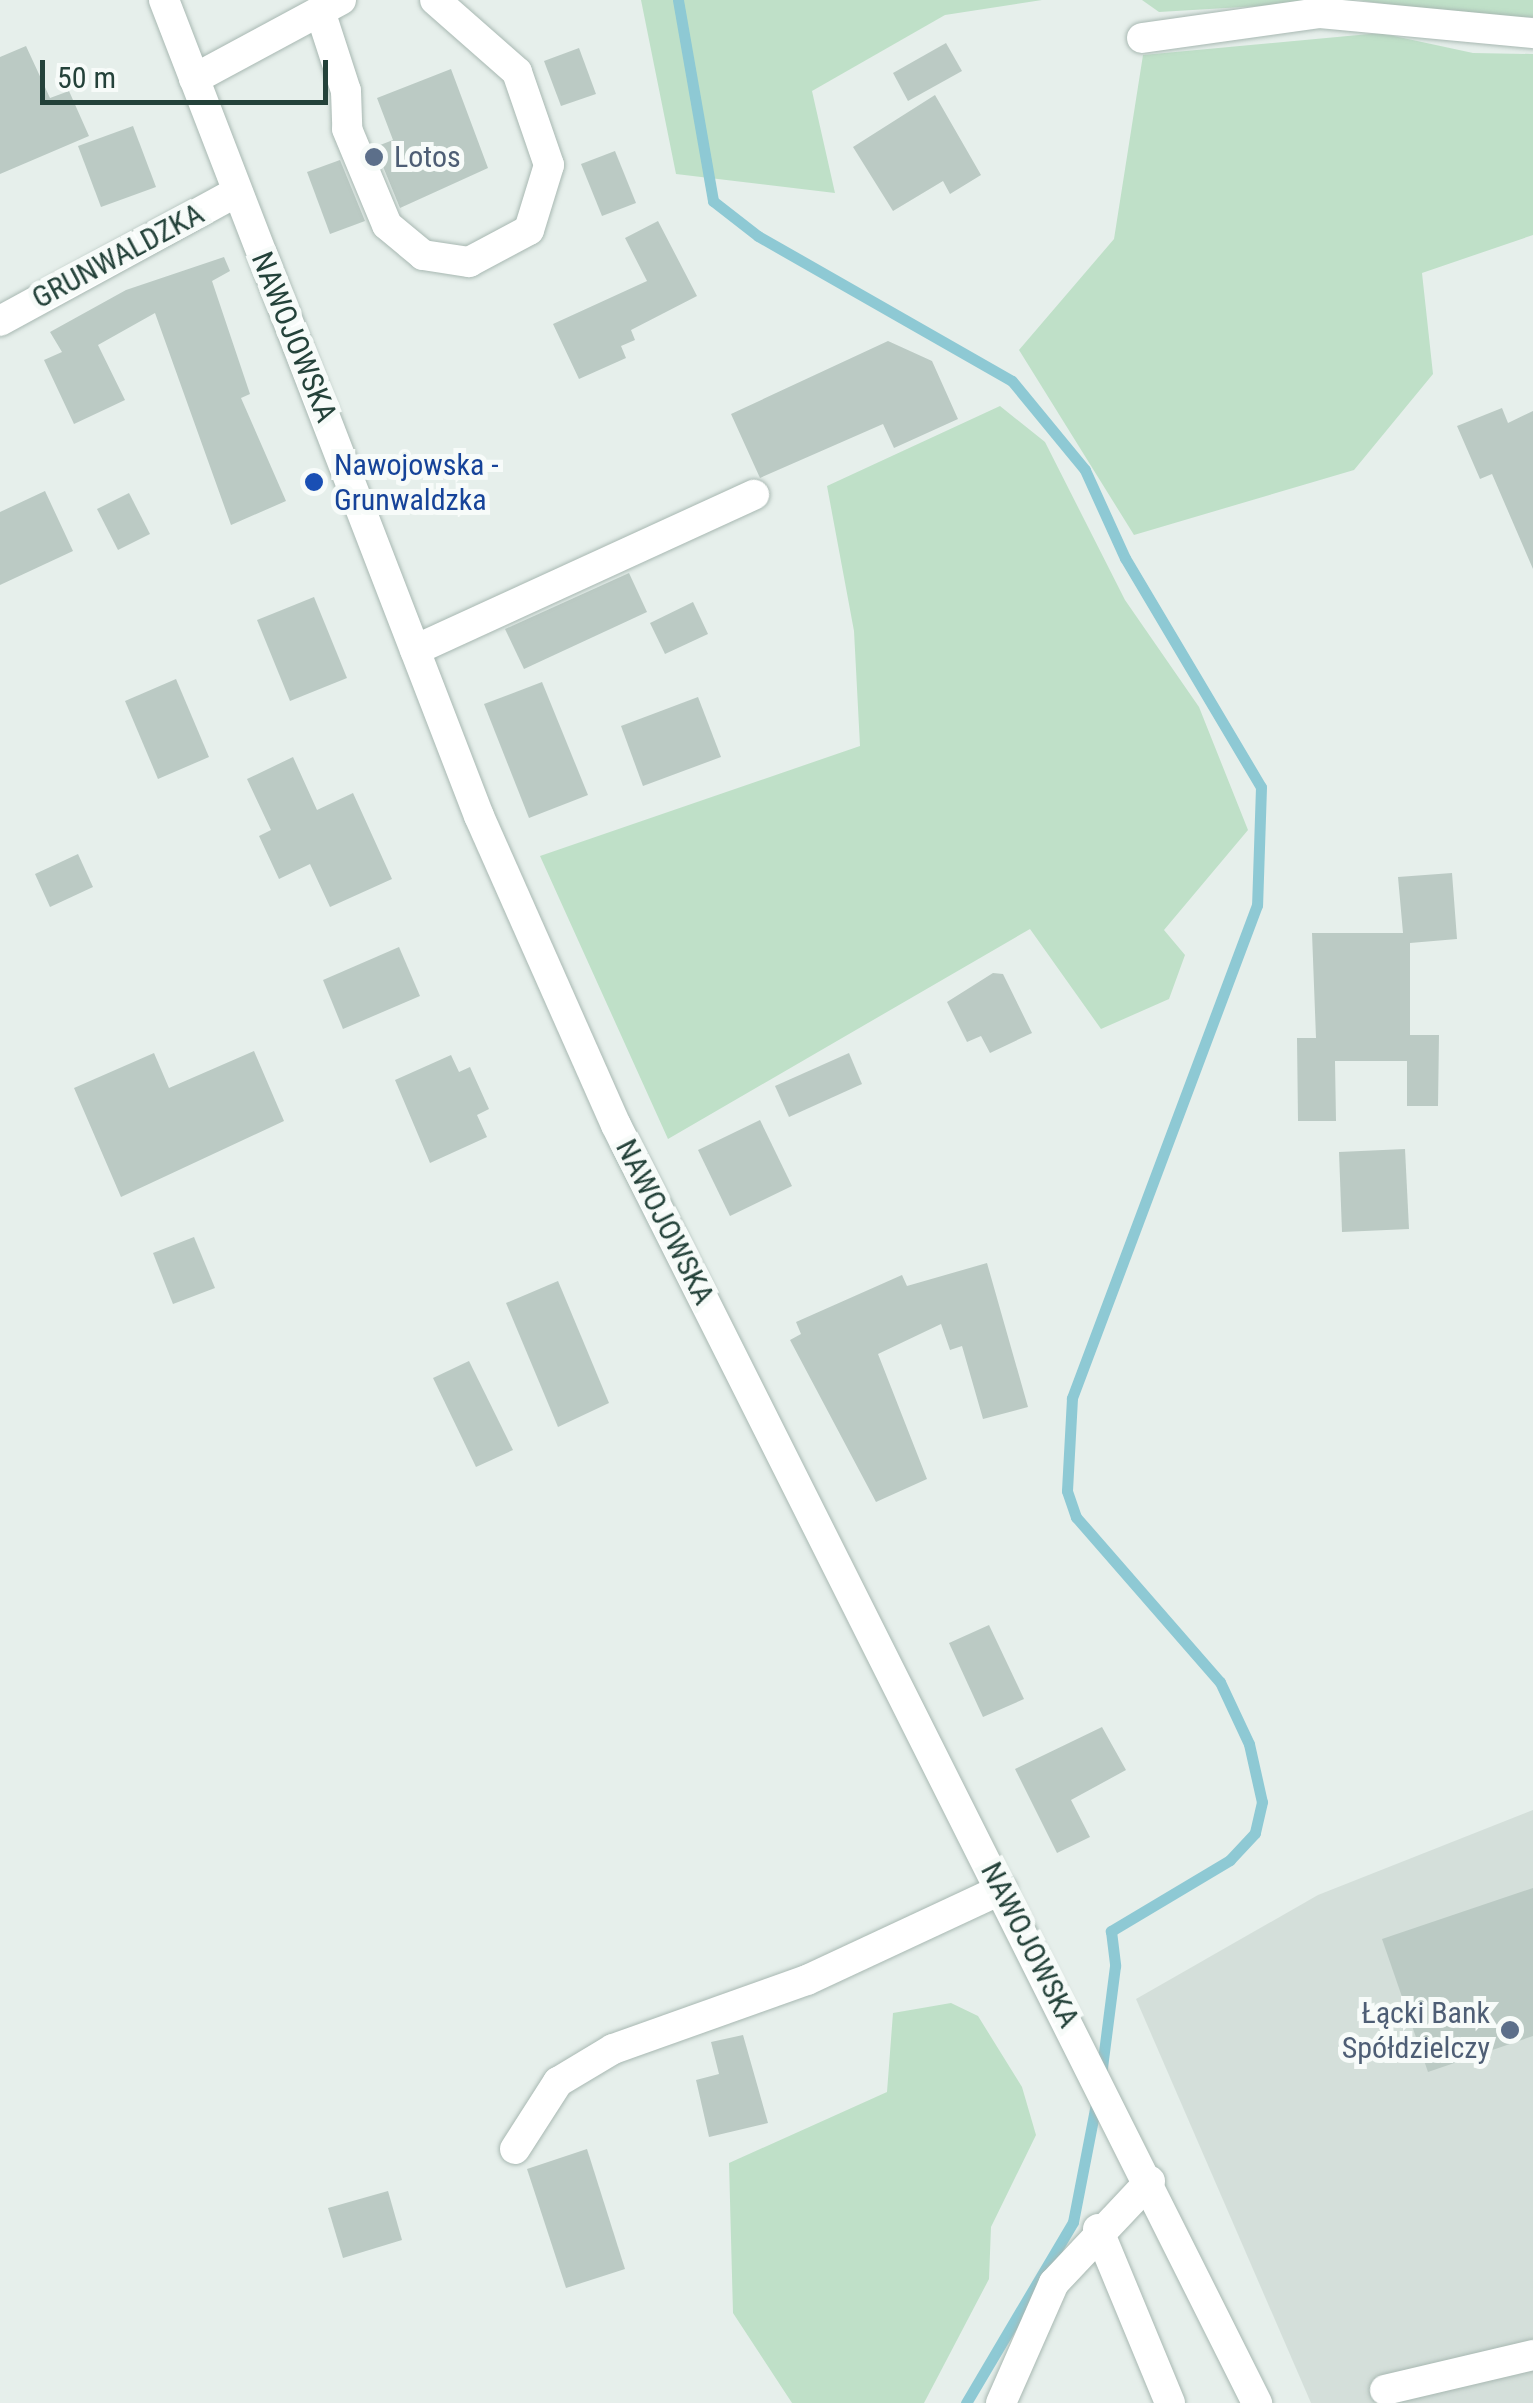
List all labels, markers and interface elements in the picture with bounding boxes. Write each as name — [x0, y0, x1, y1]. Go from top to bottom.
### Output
scale bar — [45, 40, 332, 102]
text: 50 m — [57, 60, 116, 95]
place label: Lotos — [394, 139, 461, 175]
marker: Lotos — [363, 146, 385, 168]
street label: GRUNWALDZKA — [26, 196, 210, 316]
street label: NAWOJOWSKA — [243, 247, 345, 427]
place label: Nawojowska - Grunwaldzka — [334, 447, 499, 518]
marker: Nawojowska - Grunwaldzka — [303, 471, 325, 493]
street label: NAWOJOWSKA — [608, 1133, 722, 1311]
street label: NAWOJOWSKA — [973, 1856, 1087, 2034]
place label: Łącki Bank Spółdzielczy — [1342, 1995, 1490, 2066]
marker: Łącki Bank Spółdzielczy — [1499, 2019, 1521, 2041]

